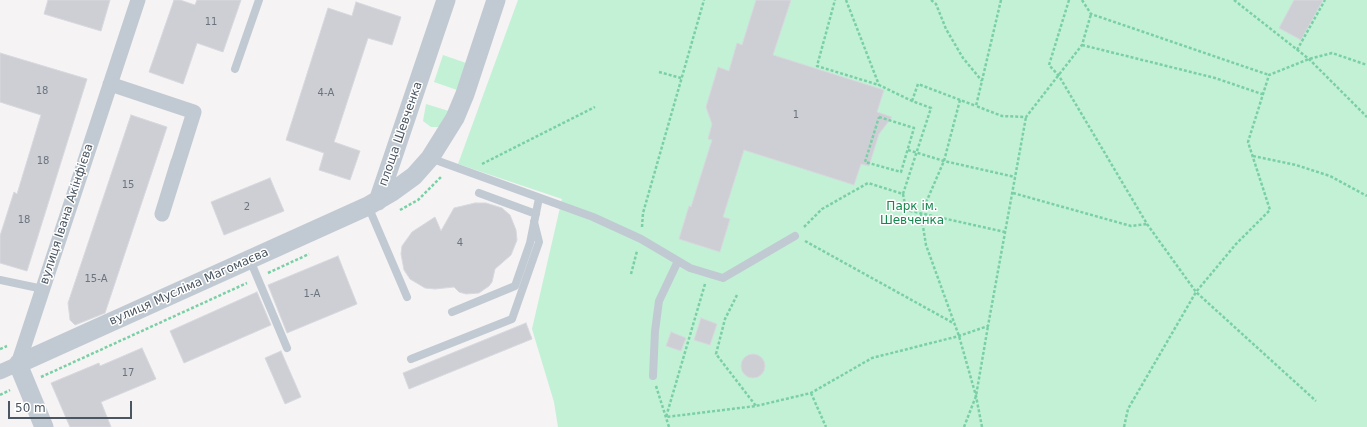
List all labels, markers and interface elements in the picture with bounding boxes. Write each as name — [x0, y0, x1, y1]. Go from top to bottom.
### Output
house number: 11 — [205, 16, 217, 28]
street label: площа Шевченка — [376, 80, 426, 188]
house number: 18 — [36, 85, 48, 97]
house number: 4-А — [318, 87, 334, 99]
house number: 1 — [793, 109, 799, 121]
street label: вулиця Івана Акінфієва — [37, 142, 97, 286]
house number: 18 — [37, 155, 49, 167]
house number: 15 — [122, 179, 134, 191]
park label: Парк iм. Шевченка — [880, 200, 944, 228]
house number: 2 — [244, 201, 250, 213]
house number: 18 — [18, 214, 30, 226]
house number: 4 — [457, 237, 463, 249]
street label: вулиця Мусліма Магомаєва — [107, 245, 271, 329]
house number: 15-А — [84, 273, 108, 285]
house number: 1-А — [304, 288, 320, 300]
house number: 17 — [122, 367, 134, 379]
scale bar — [10, 393, 134, 419]
text: 50 m — [15, 401, 46, 415]

